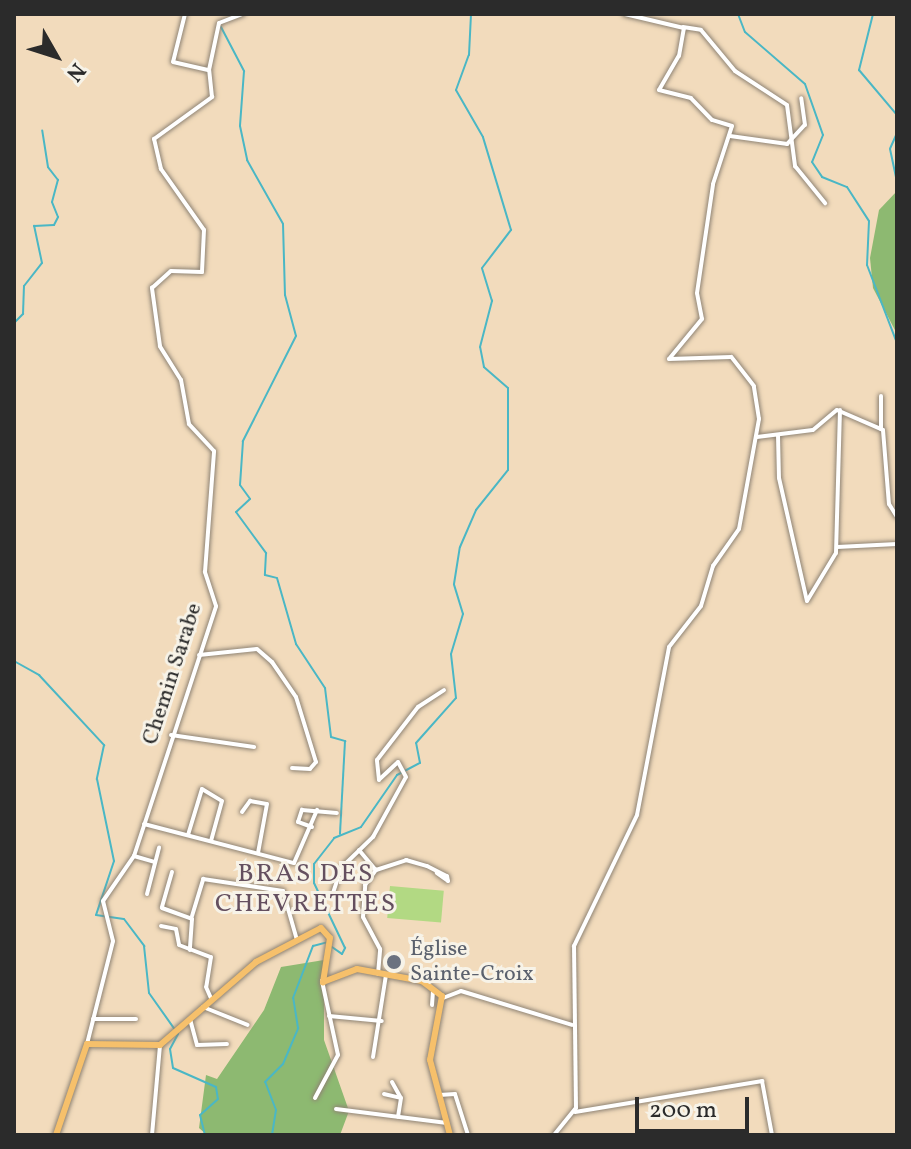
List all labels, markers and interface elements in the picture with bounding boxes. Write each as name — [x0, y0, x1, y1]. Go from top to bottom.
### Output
north arrow — [16, 16, 96, 96]
text: N — [58, 55, 92, 87]
street label: Chemin Sarabe — [138, 600, 208, 748]
district label: BRAS DES CHEVRETTES — [215, 859, 397, 920]
place label: Église Sainte-Croix — [410, 936, 534, 988]
marker: Église Sainte-Croix — [385, 953, 403, 971]
scale bar — [639, 1081, 753, 1131]
text: 200 m — [649, 1094, 717, 1128]

